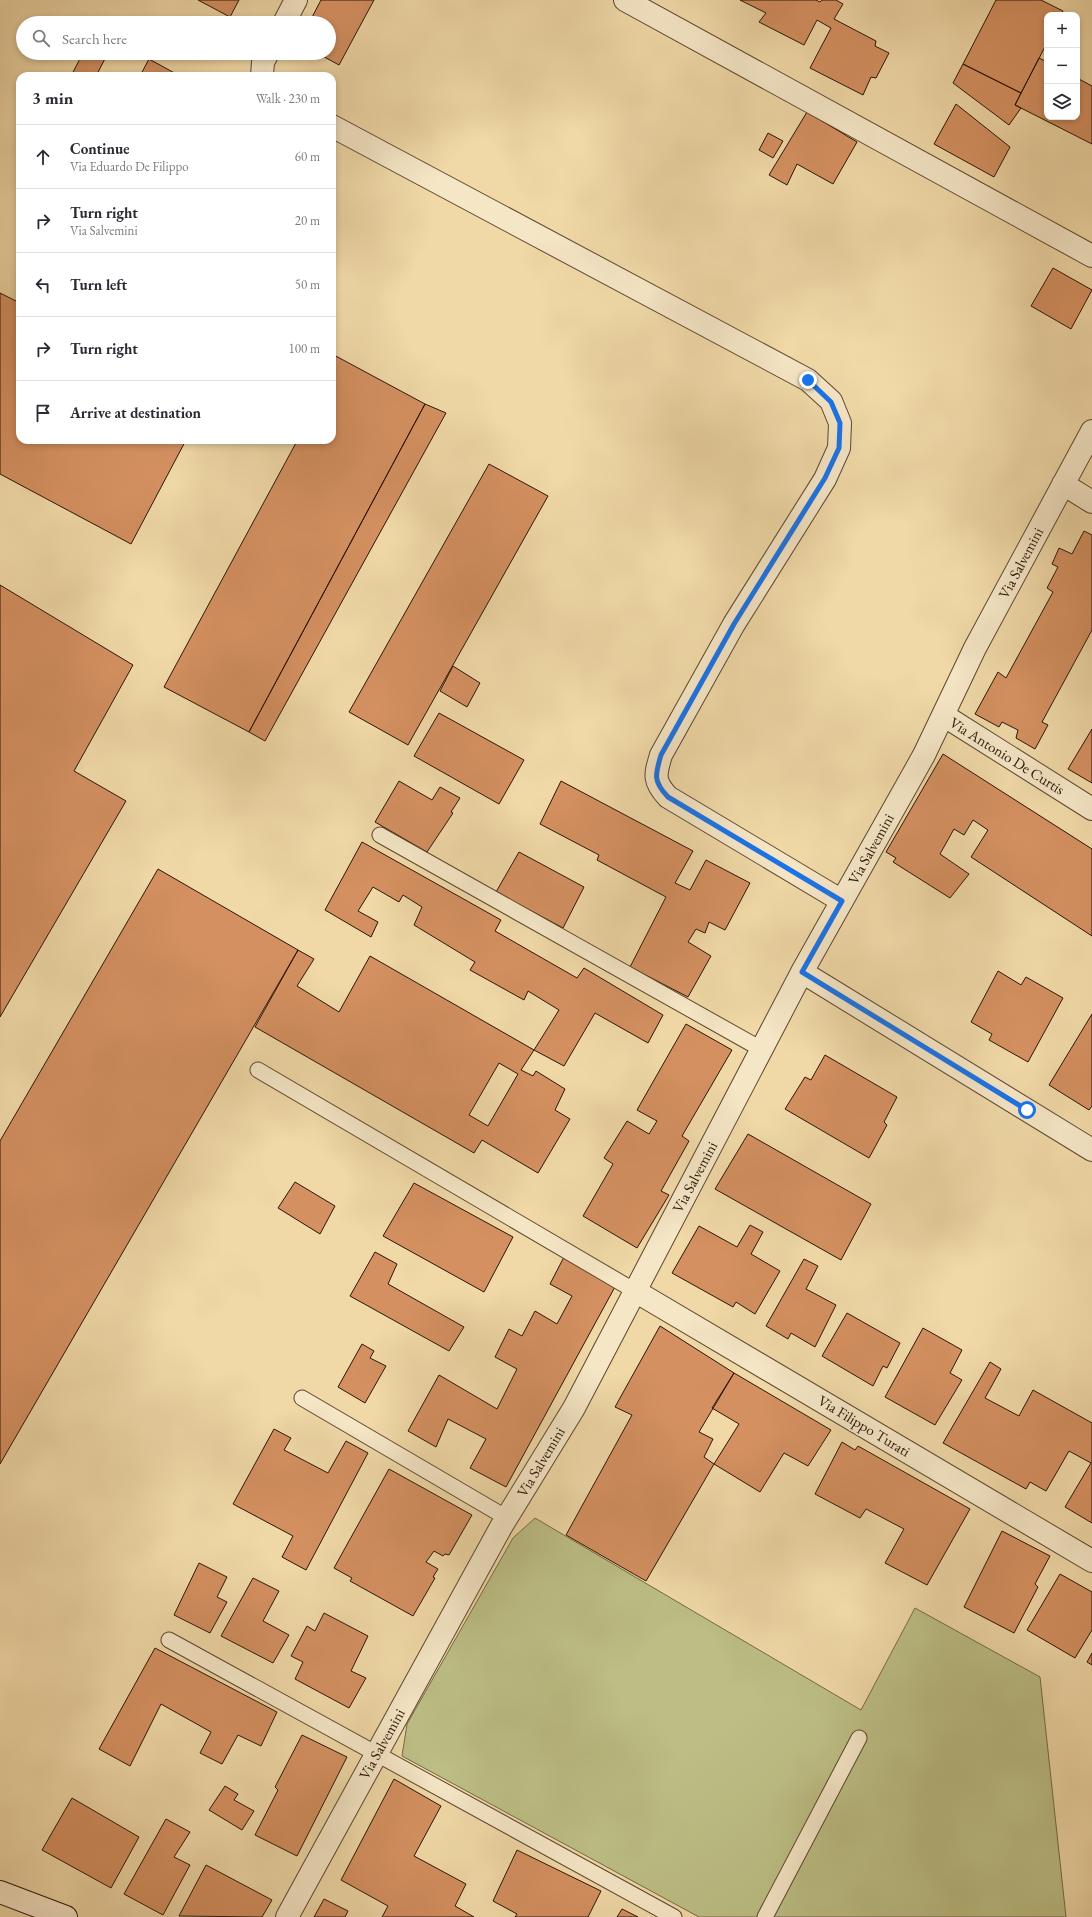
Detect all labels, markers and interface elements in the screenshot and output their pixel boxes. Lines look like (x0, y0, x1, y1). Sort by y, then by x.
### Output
map controls (1044, 12, 1080, 120)
button: + (1044, 12, 1080, 48)
search box (16, 16, 336, 60)
icon: search (30, 27, 52, 49)
text: Search here (62, 29, 127, 48)
button: − (1044, 48, 1080, 84)
button: layers (1044, 84, 1080, 120)
text: 3 min (32, 87, 73, 109)
text: Walk · 230 m (256, 90, 320, 107)
text: Continue (70, 139, 130, 158)
icon: ahead (32, 146, 54, 168)
text: 60 m (295, 148, 320, 165)
text: Via Eduardo De Filippo (70, 158, 189, 175)
text: Turn right (70, 203, 138, 222)
icon: right (32, 210, 54, 232)
text: 20 m (295, 212, 320, 229)
text: Via Salvemini (70, 222, 138, 239)
icon: left (32, 274, 54, 296)
text: Turn left (70, 275, 127, 294)
text: 50 m (295, 276, 320, 293)
icon: right (32, 338, 54, 360)
text: Turn right (70, 339, 138, 358)
text: 100 m (289, 340, 320, 357)
route end (799, 371, 817, 389)
icon: arrive (32, 402, 54, 424)
text: Arrive at destination (70, 403, 201, 422)
street label: Via Salvemini (994, 524, 1047, 602)
street label: Via Antonio De Curtis (946, 713, 1068, 799)
street label: Via Salvemini (843, 810, 898, 887)
route start (1018, 1101, 1036, 1119)
street label: Via Salvemini (668, 1138, 721, 1216)
street label: Via Filippo Turati (815, 1391, 914, 1461)
street label: Via Salvemini (512, 1423, 569, 1500)
street label: Via Salvemini (354, 1705, 409, 1782)

